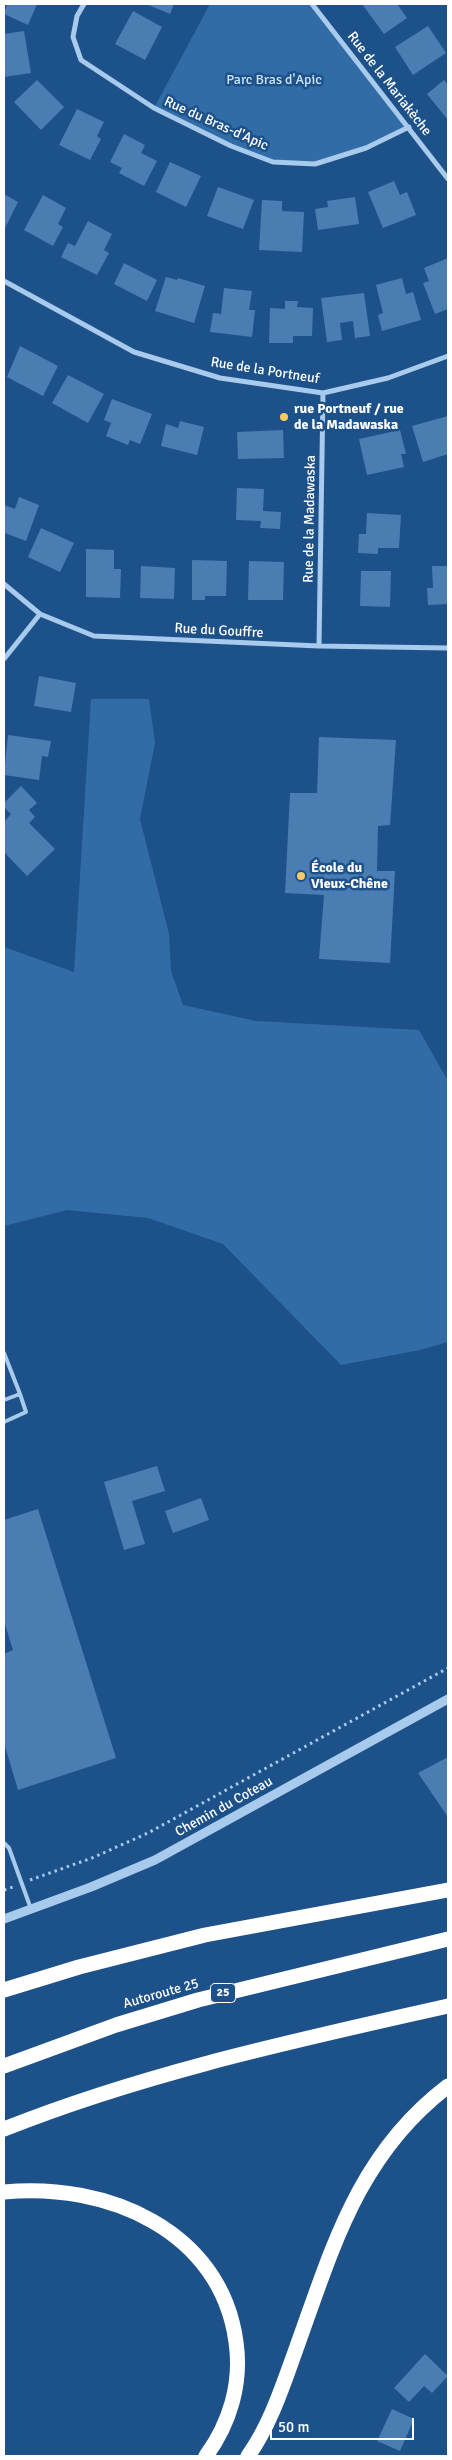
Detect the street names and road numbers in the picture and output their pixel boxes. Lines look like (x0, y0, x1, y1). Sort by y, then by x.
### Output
street label: Rue de la Mariakèche (343, 29, 435, 139)
street label: Rue du Bras-d'Apic (161, 94, 271, 154)
street label: Rue de la Portneuf (209, 354, 321, 388)
street label: Rue de la Madawaska (300, 455, 320, 583)
street label: Rue du Gouffre (174, 620, 264, 642)
street label: Chemin du Coteau (172, 1773, 276, 1841)
street label: Autoroute 25 (121, 1975, 201, 2013)
road number: 25 (210, 1984, 236, 2002)

